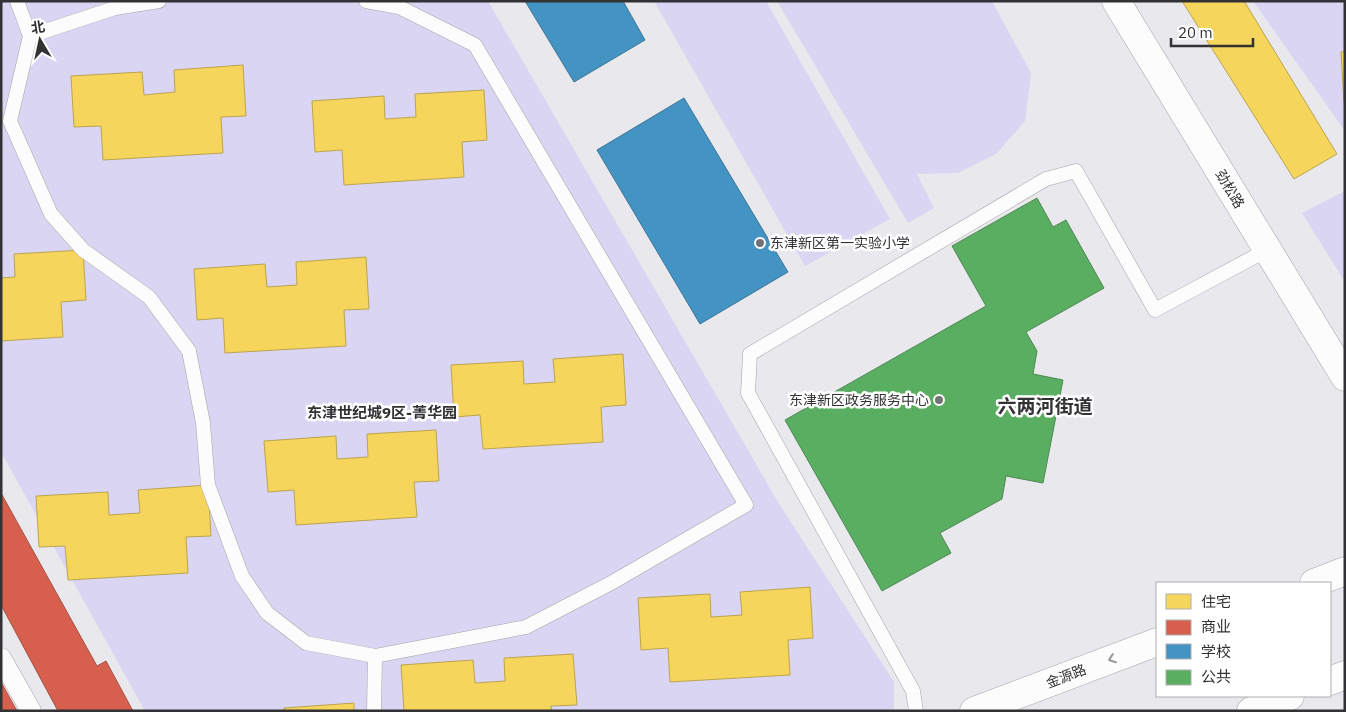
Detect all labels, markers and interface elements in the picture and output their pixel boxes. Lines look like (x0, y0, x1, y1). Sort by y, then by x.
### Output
north arrow (15, 15, 65, 65)
scale bar (1171, 15, 1254, 47)
text: 北 (30, 17, 46, 37)
text: 20 m (1178, 23, 1213, 42)
street label: 劲松路 (1211, 166, 1249, 212)
place label: 东津新区第一实验小学 (770, 234, 910, 252)
marker: 东津新区第一实验小学 (754, 237, 766, 249)
place label: 东津新区政务服务中心 (789, 391, 929, 409)
marker: 东津新区政务服务中心 (933, 394, 945, 406)
district label: 六两河街道 (997, 394, 1093, 418)
district label: 东津世纪城9区-菁华园 (307, 403, 457, 422)
legend (1156, 582, 1331, 697)
text: 住宅 (1201, 592, 1231, 611)
text: 商业 (1201, 617, 1231, 636)
text: 学校 (1201, 642, 1231, 661)
one-way arrow (1108, 653, 1116, 663)
street label: 金源路 (1043, 660, 1089, 692)
text: 公共 (1201, 667, 1231, 686)

